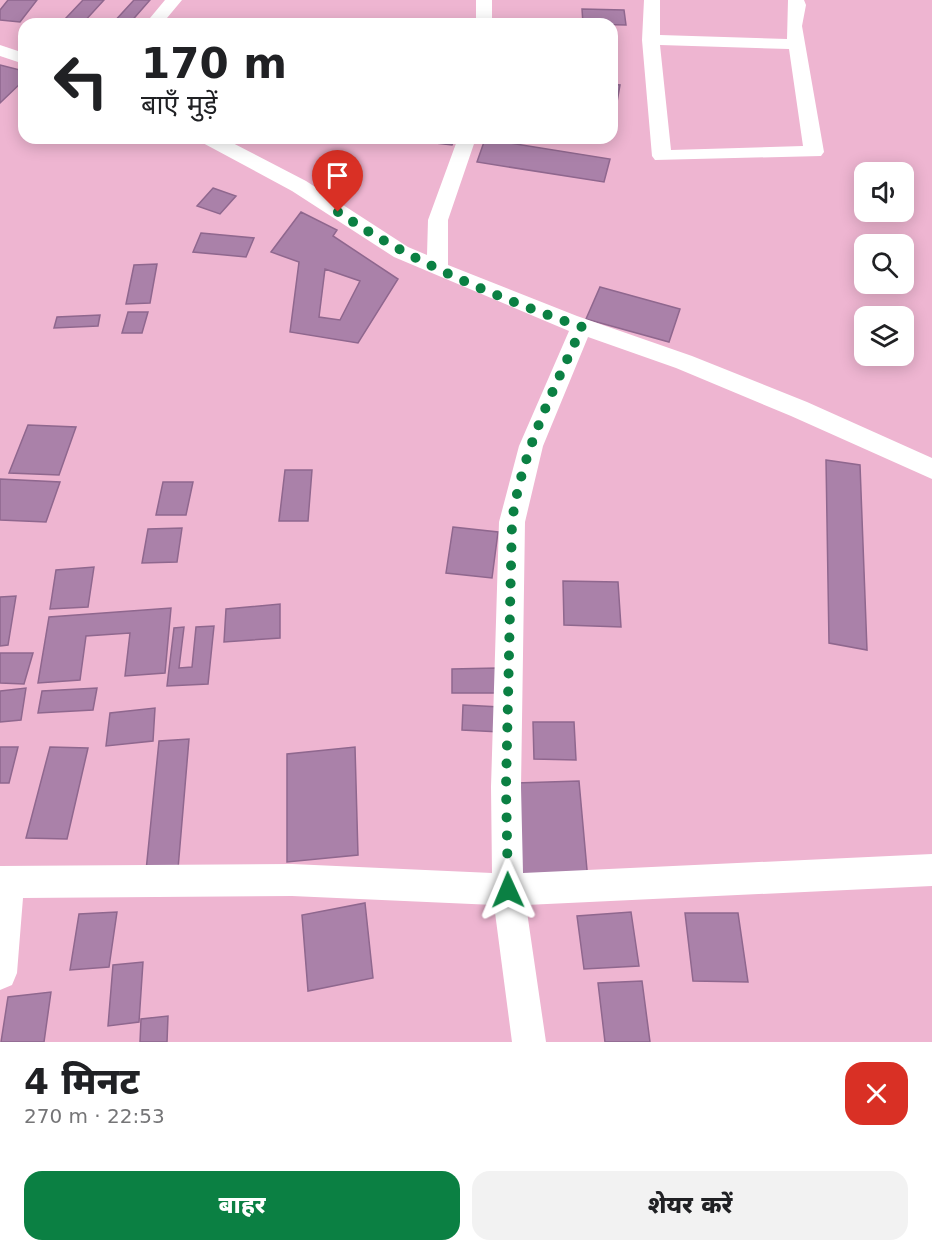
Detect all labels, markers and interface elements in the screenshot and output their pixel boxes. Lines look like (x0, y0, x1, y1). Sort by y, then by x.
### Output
text: 170 m (141, 39, 287, 88)
icon: left (42, 42, 120, 120)
text: बाएँ मुड़ें (141, 89, 218, 120)
pin (312, 150, 363, 212)
icon: arrive (321, 159, 354, 192)
map controls (854, 162, 914, 366)
button: sound (854, 162, 914, 222)
button: search (854, 234, 914, 294)
button: layers (854, 306, 914, 366)
position arrow (476, 858, 540, 922)
text: 4 मिनट (24, 1061, 139, 1102)
button: close (845, 1062, 908, 1125)
text: 270 m · 22:53 (24, 1104, 165, 1128)
button: बाहर (24, 1171, 460, 1240)
button: शेयर करें (472, 1171, 908, 1240)

